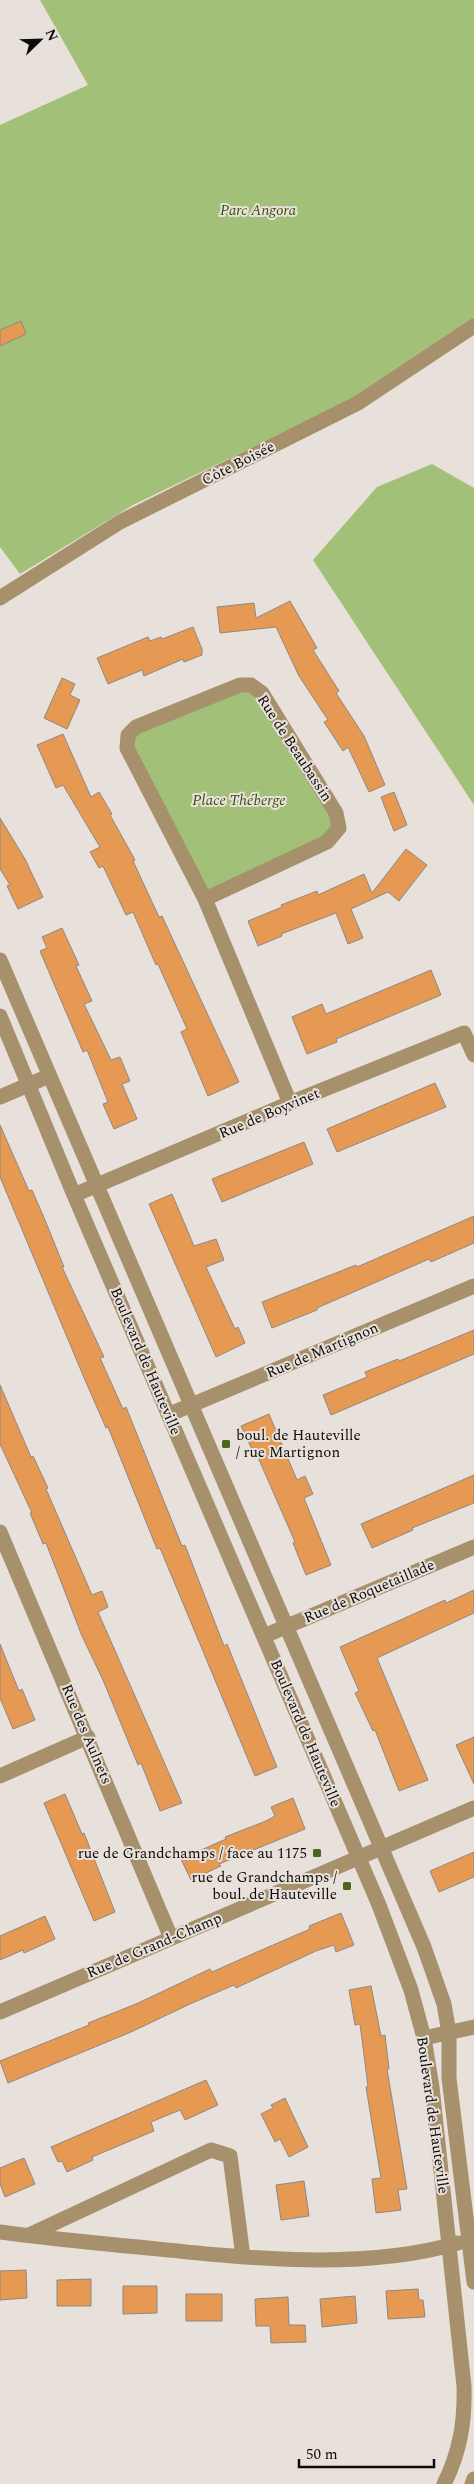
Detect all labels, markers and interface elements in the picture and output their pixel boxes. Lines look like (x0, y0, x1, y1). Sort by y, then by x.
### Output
north arrow (15, 15, 65, 65)
text: N (40, 26, 63, 44)
park label: Parc Angora (220, 199, 296, 222)
street label: Côte Boisée (198, 435, 279, 492)
street label: Rue de Beaubassin (251, 690, 338, 807)
park label: Place Théberge (192, 789, 286, 812)
street label: Rue de Boyvinet (215, 1082, 323, 1145)
street label: Boulevard de Hauteville (104, 1284, 187, 1439)
street label: Rue de Martignon (262, 1316, 382, 1384)
place label: boul. de Hauteville / rue Martignon (236, 1424, 361, 1464)
marker: boul. de Hauteville / rue Martignon (220, 1438, 232, 1450)
street label: Rue de Roquetaillade (300, 1554, 438, 1629)
street label: Boulevard de Hauteville (264, 1656, 347, 1811)
street label: Rue des Aulnets (55, 1681, 118, 1788)
place label: rue de Grandchamps / face au 1175 (78, 1842, 307, 1865)
marker: rue de Grandchamps / face au 1175 (311, 1847, 323, 1859)
place label: rue de Grandchamps / boul. de Hauteville (192, 1866, 337, 1906)
marker: rue de Grandchamps / boul. de Hauteville (341, 1880, 353, 1892)
street label: Rue de Grand-Champ (83, 1907, 225, 1984)
street label: Boulevard de Hauteville (410, 2035, 455, 2195)
scale bar (299, 2436, 434, 2468)
text: 50 m (306, 2443, 338, 2466)

